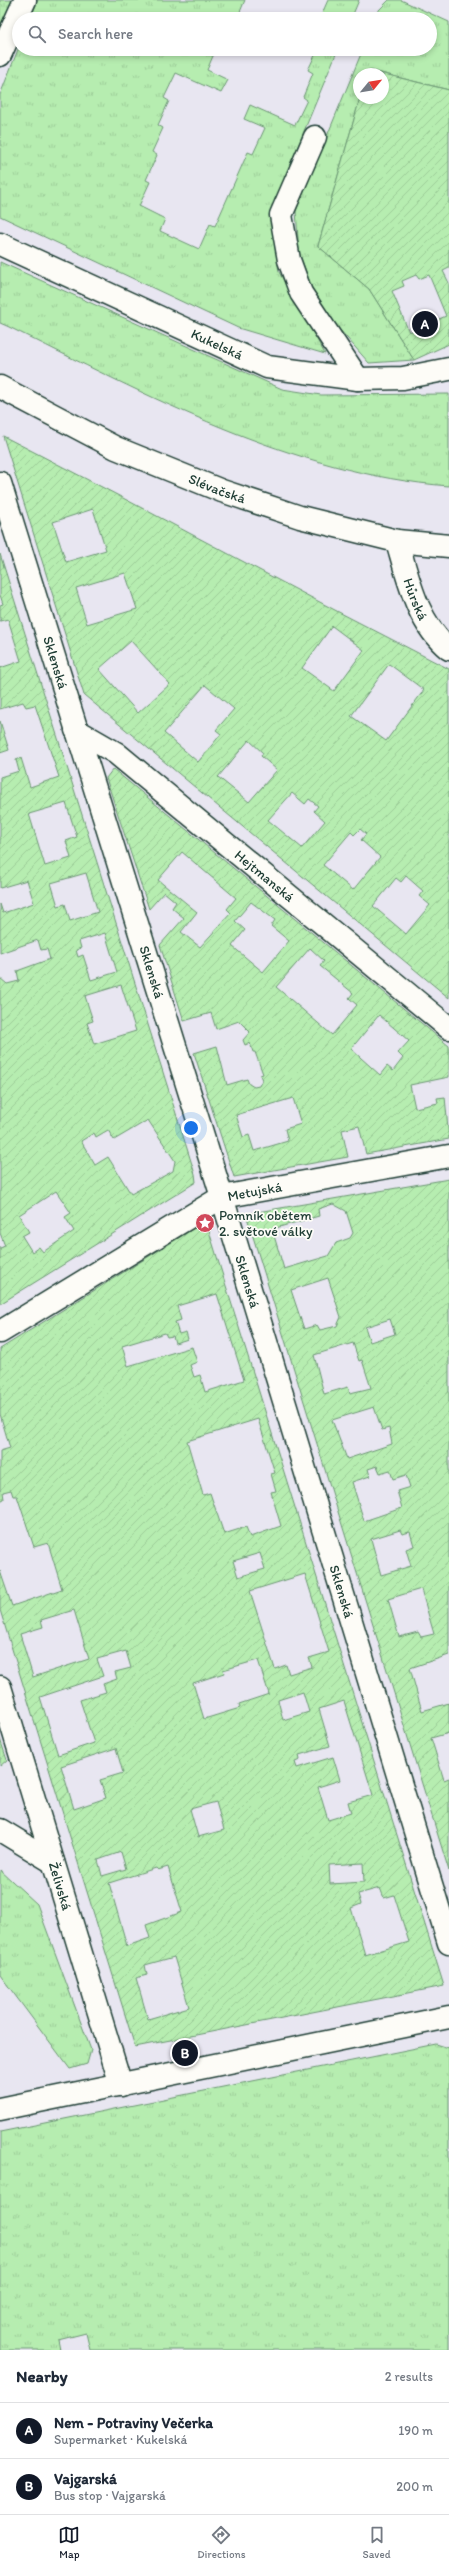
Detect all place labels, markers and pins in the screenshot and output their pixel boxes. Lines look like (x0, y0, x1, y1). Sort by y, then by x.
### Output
pin: A (412, 309, 438, 339)
place label: Pomník obětem 2. světové války (219, 1207, 313, 1240)
place icon: Pomník obětem 2. světové války (194, 1212, 216, 1234)
pin: B (172, 2038, 198, 2068)

